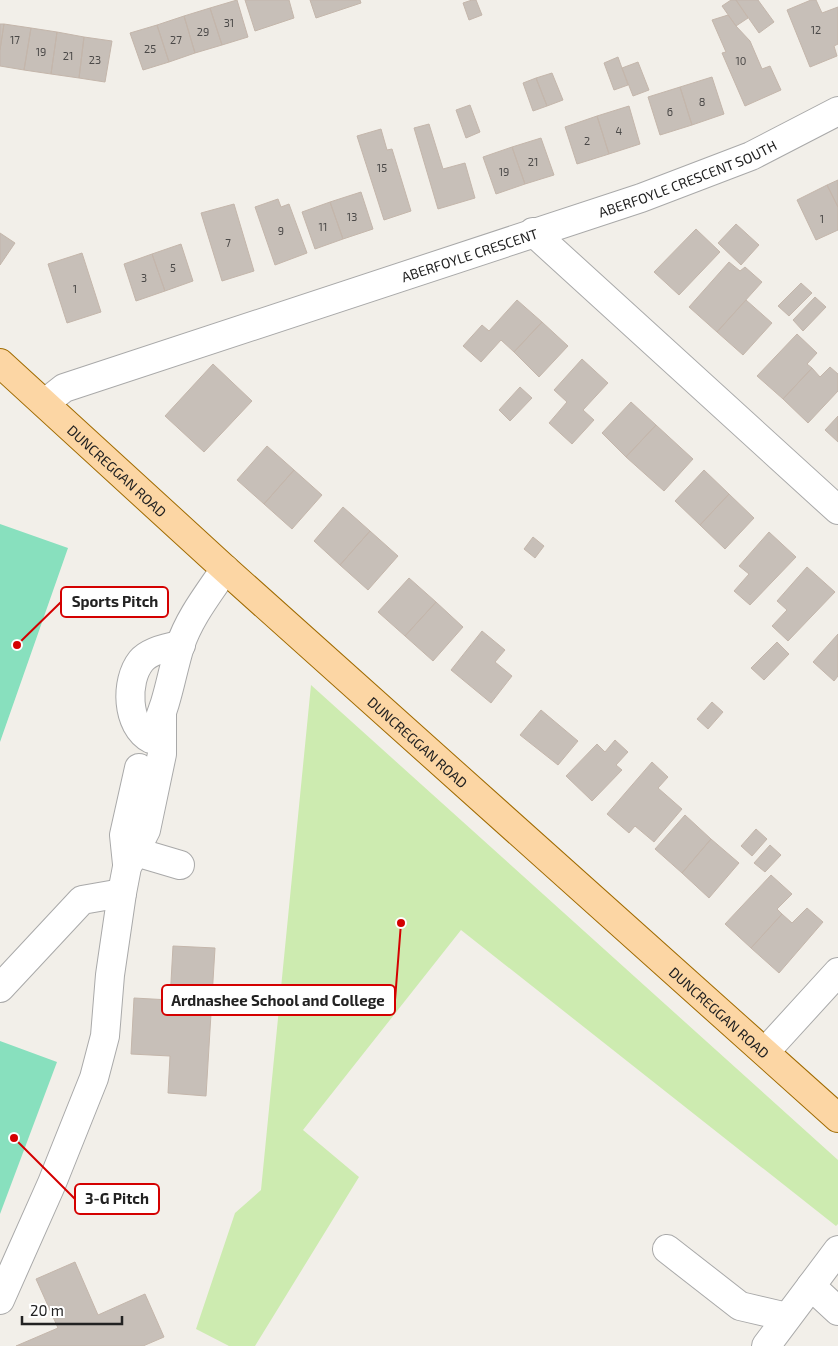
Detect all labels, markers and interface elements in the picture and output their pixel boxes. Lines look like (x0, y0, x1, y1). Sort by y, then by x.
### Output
house number: 31 (224, 16, 234, 29)
house number: 12 (811, 23, 821, 36)
house number: 29 (197, 25, 209, 38)
house number: 17 (10, 33, 20, 46)
house number: 27 (170, 33, 182, 46)
house number: 25 (144, 42, 156, 55)
house number: 19 (36, 45, 46, 58)
house number: 21 (63, 49, 73, 62)
house number: 23 (89, 53, 101, 66)
house number: 10 (735, 54, 747, 67)
house number: 8 (699, 95, 705, 108)
house number: 6 (667, 105, 673, 118)
house number: 4 (616, 124, 623, 137)
house number: 2 (584, 134, 590, 147)
street label: ABERFOYLE CRESCENT SOUTH (596, 136, 779, 220)
house number: 21 (528, 155, 538, 168)
house number: 15 (377, 161, 387, 174)
house number: 19 (499, 165, 509, 178)
house number: 13 (347, 210, 357, 223)
house number: 1 (820, 212, 824, 225)
house number: 11 (319, 220, 327, 233)
house number: 9 (278, 224, 284, 237)
street label: ABERFOYLE CRESCENT (399, 224, 540, 285)
house number: 7 (225, 236, 231, 249)
house number: 5 (170, 261, 176, 274)
house number: 3 (141, 271, 147, 284)
house number: 1 (73, 282, 77, 295)
street label: DUNCREGGAN ROAD (64, 421, 170, 520)
callout: Sports Pitch (61, 587, 168, 617)
text: Sports Pitch (72, 592, 158, 610)
street label: DUNCREGGAN ROAD (364, 693, 471, 791)
street label: DUNCREGGAN ROAD (666, 963, 773, 1061)
callout: Ardnashee School and College (162, 985, 395, 1015)
text: Ardnashee School and College (171, 991, 385, 1009)
callout: 3-G Pitch (75, 1184, 159, 1214)
text: 3-G Pitch (85, 1189, 149, 1207)
scale bar (22, 1294, 122, 1326)
text: 20 m (30, 1301, 64, 1319)

